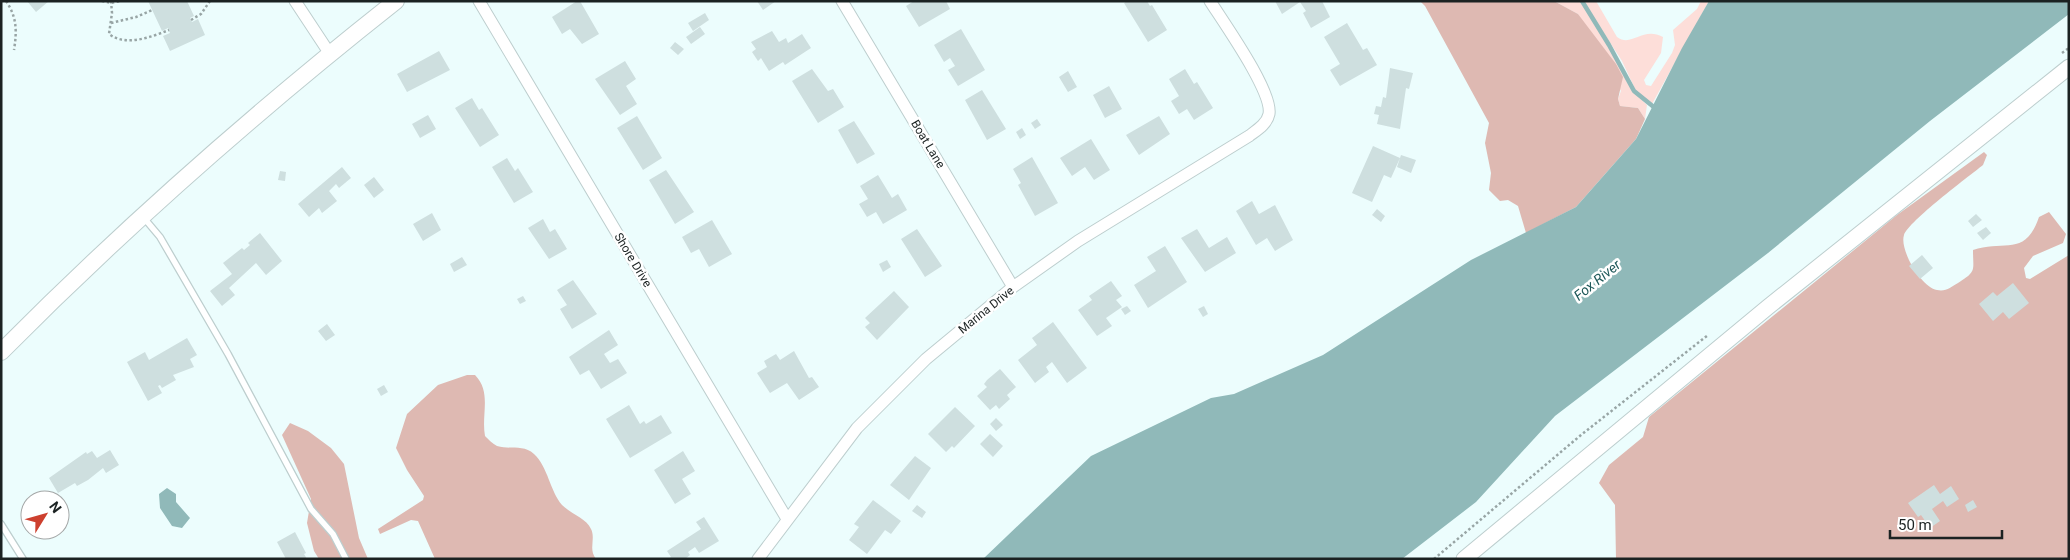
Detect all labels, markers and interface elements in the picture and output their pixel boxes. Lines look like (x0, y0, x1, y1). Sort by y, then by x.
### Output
street label: Boat Lane (908, 117, 948, 171)
street label: Shore Drive (611, 230, 655, 290)
water label: Fox River (1571, 256, 1624, 304)
street label: Marina Drive (956, 283, 1016, 337)
north arrow (20, 490, 70, 540)
text: N (46, 498, 65, 516)
scale bar (1890, 508, 2002, 540)
text: 50 m (1898, 516, 1932, 534)

